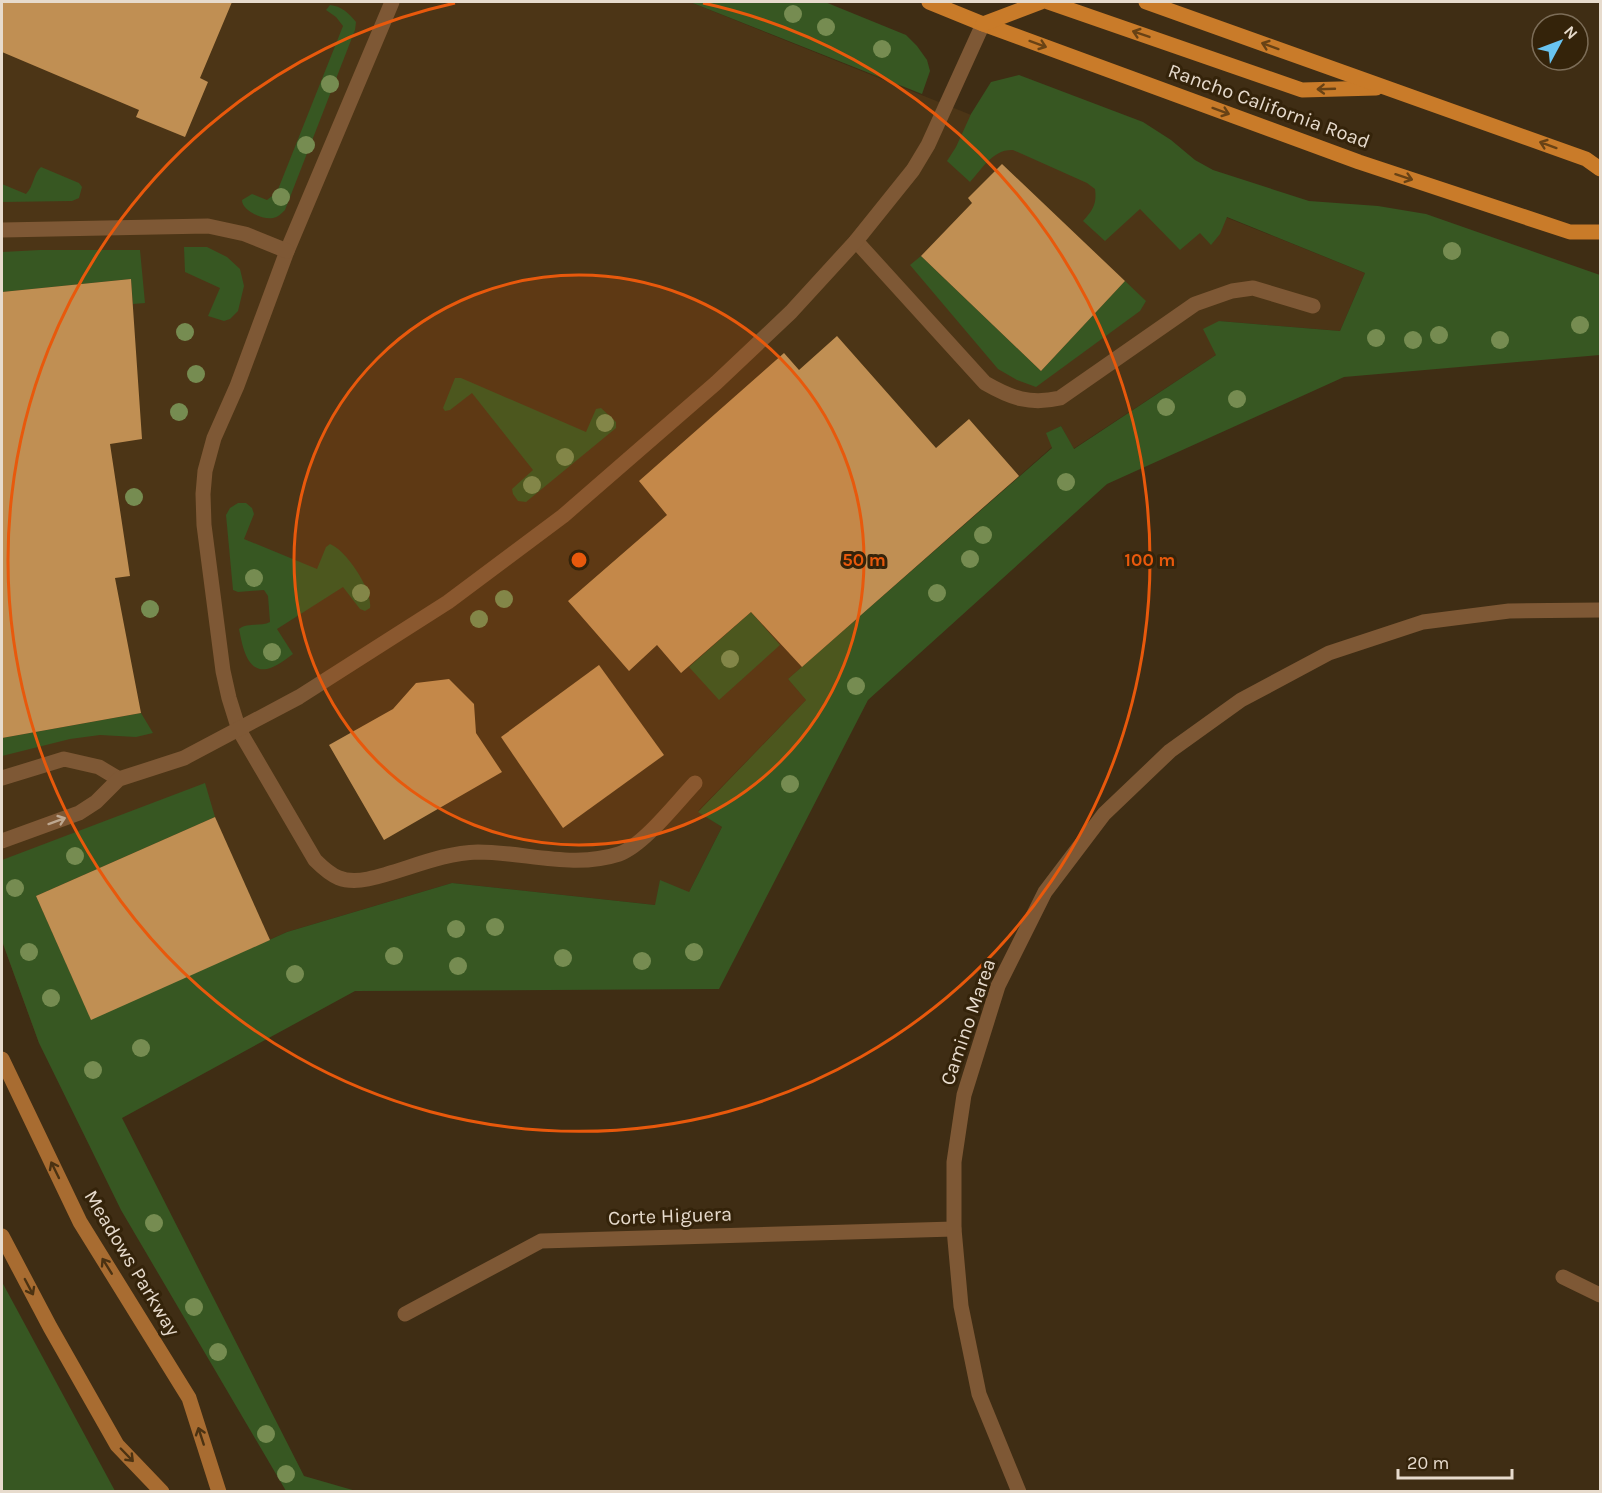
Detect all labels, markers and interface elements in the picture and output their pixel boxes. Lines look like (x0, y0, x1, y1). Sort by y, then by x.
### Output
north arrow (1530, 12, 1590, 72)
text: N (1560, 22, 1582, 43)
one-way arrow (1132, 27, 1151, 38)
one-way arrow (1028, 39, 1047, 50)
one-way arrow (1261, 40, 1280, 51)
street label: Rancho California Road (1165, 59, 1373, 153)
one-way arrow (1317, 83, 1337, 95)
one-way arrow (1211, 106, 1230, 117)
one-way arrow (1539, 139, 1558, 150)
one-way arrow (1394, 172, 1413, 183)
text: 50 m (842, 549, 886, 571)
text: 100 m (1125, 549, 1175, 571)
centre of rings (569, 550, 589, 570)
one-way arrow (47, 815, 66, 826)
street label: Camino Marea (936, 956, 1000, 1088)
one-way arrow (48, 1161, 60, 1179)
street label: Meadows Parkway (79, 1186, 185, 1340)
street label: Corte Higuera (608, 1202, 732, 1230)
one-way arrow (101, 1258, 113, 1275)
one-way arrow (24, 1278, 35, 1296)
one-way arrow (195, 1427, 206, 1446)
scale bar (1398, 1442, 1512, 1480)
one-way arrow (119, 1448, 134, 1463)
text: 20 m (1407, 1452, 1449, 1474)

